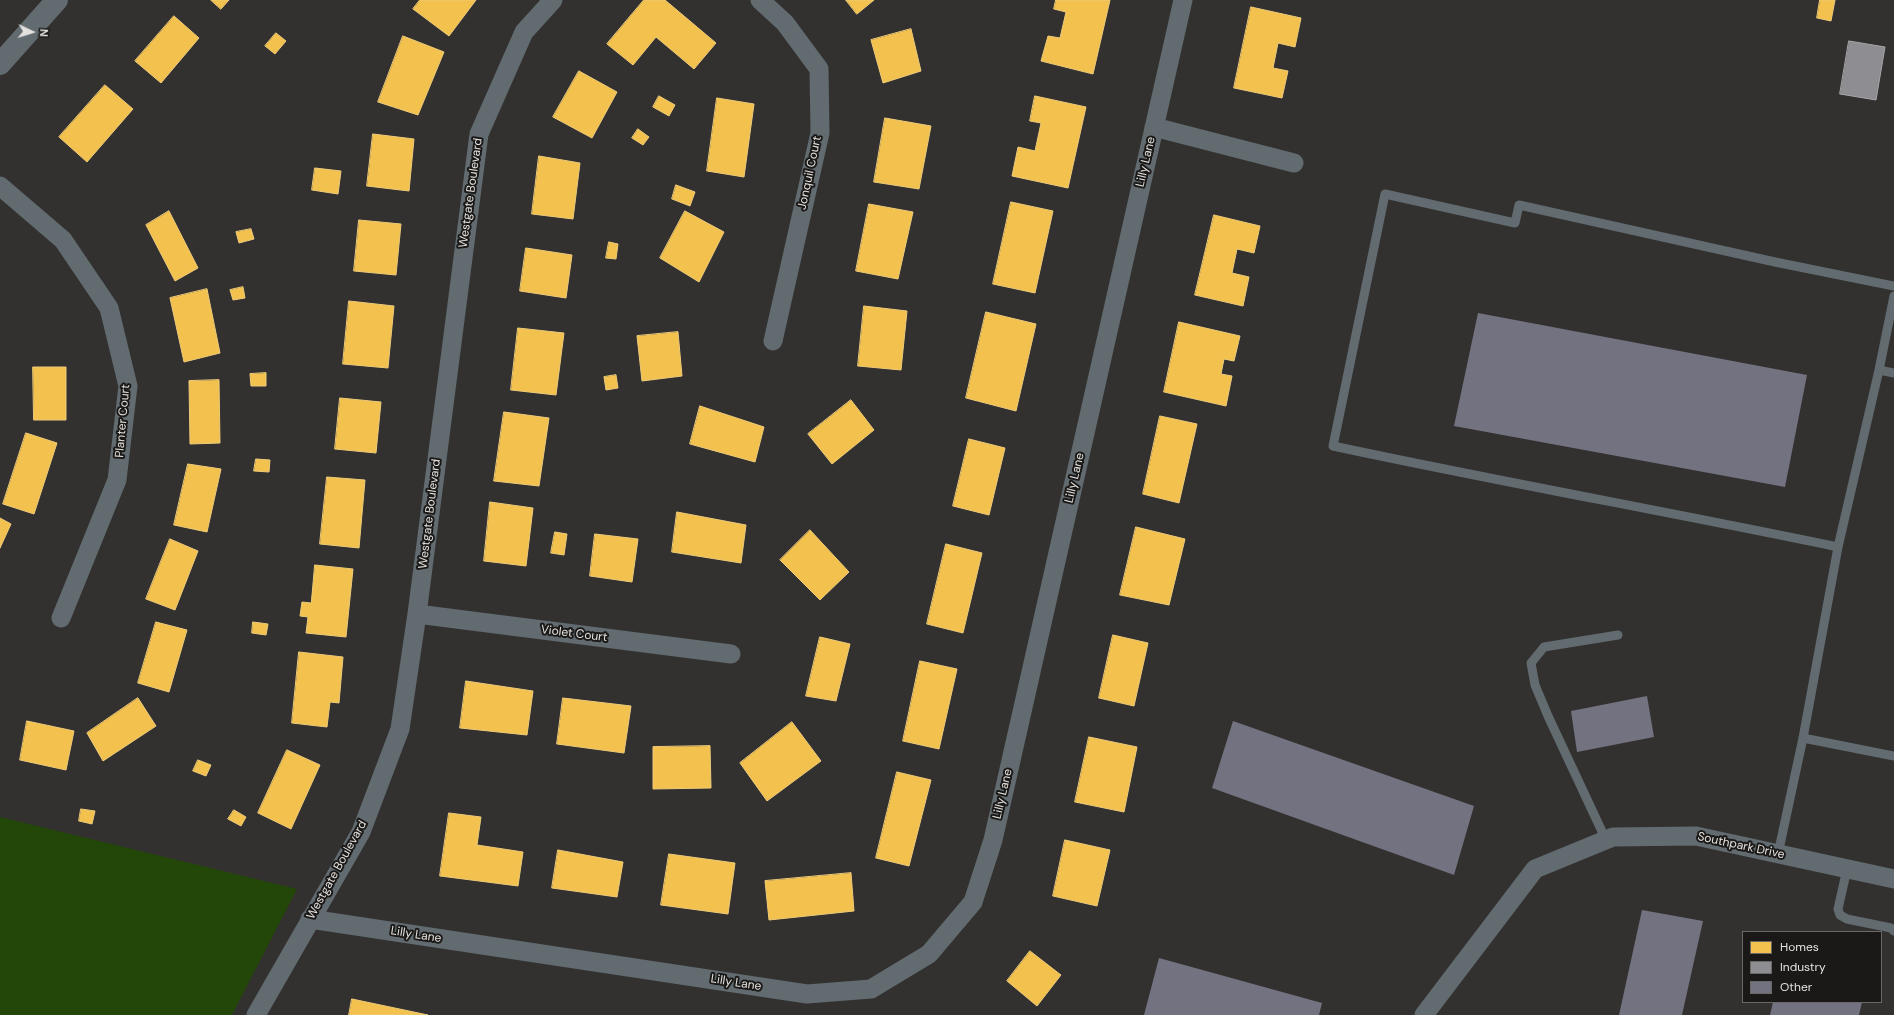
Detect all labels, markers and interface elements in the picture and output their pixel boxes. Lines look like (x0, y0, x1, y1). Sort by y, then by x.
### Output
north arrow (12, 12, 52, 52)
text: N (37, 28, 51, 37)
street label: Jonquil Court (795, 135, 825, 211)
street label: Lilly Lane (1133, 136, 1159, 188)
street label: Westgate Boulevard (456, 137, 486, 249)
street label: Planter Court (113, 384, 133, 458)
street label: Lilly Lane (1062, 452, 1088, 504)
street label: Westgate Boulevard (416, 458, 444, 570)
street label: Violet Court (540, 623, 608, 645)
street label: Lilly Lane (990, 768, 1016, 820)
street label: Westgate Boulevard (304, 818, 370, 922)
street label: Southpark Drive (1696, 830, 1786, 862)
street label: Lilly Lane (390, 924, 442, 946)
legend (1742, 931, 1882, 1003)
text: Homes (1780, 939, 1819, 955)
text: Industry (1780, 959, 1826, 975)
street label: Lilly Lane (710, 972, 762, 994)
text: Other (1780, 979, 1812, 995)

